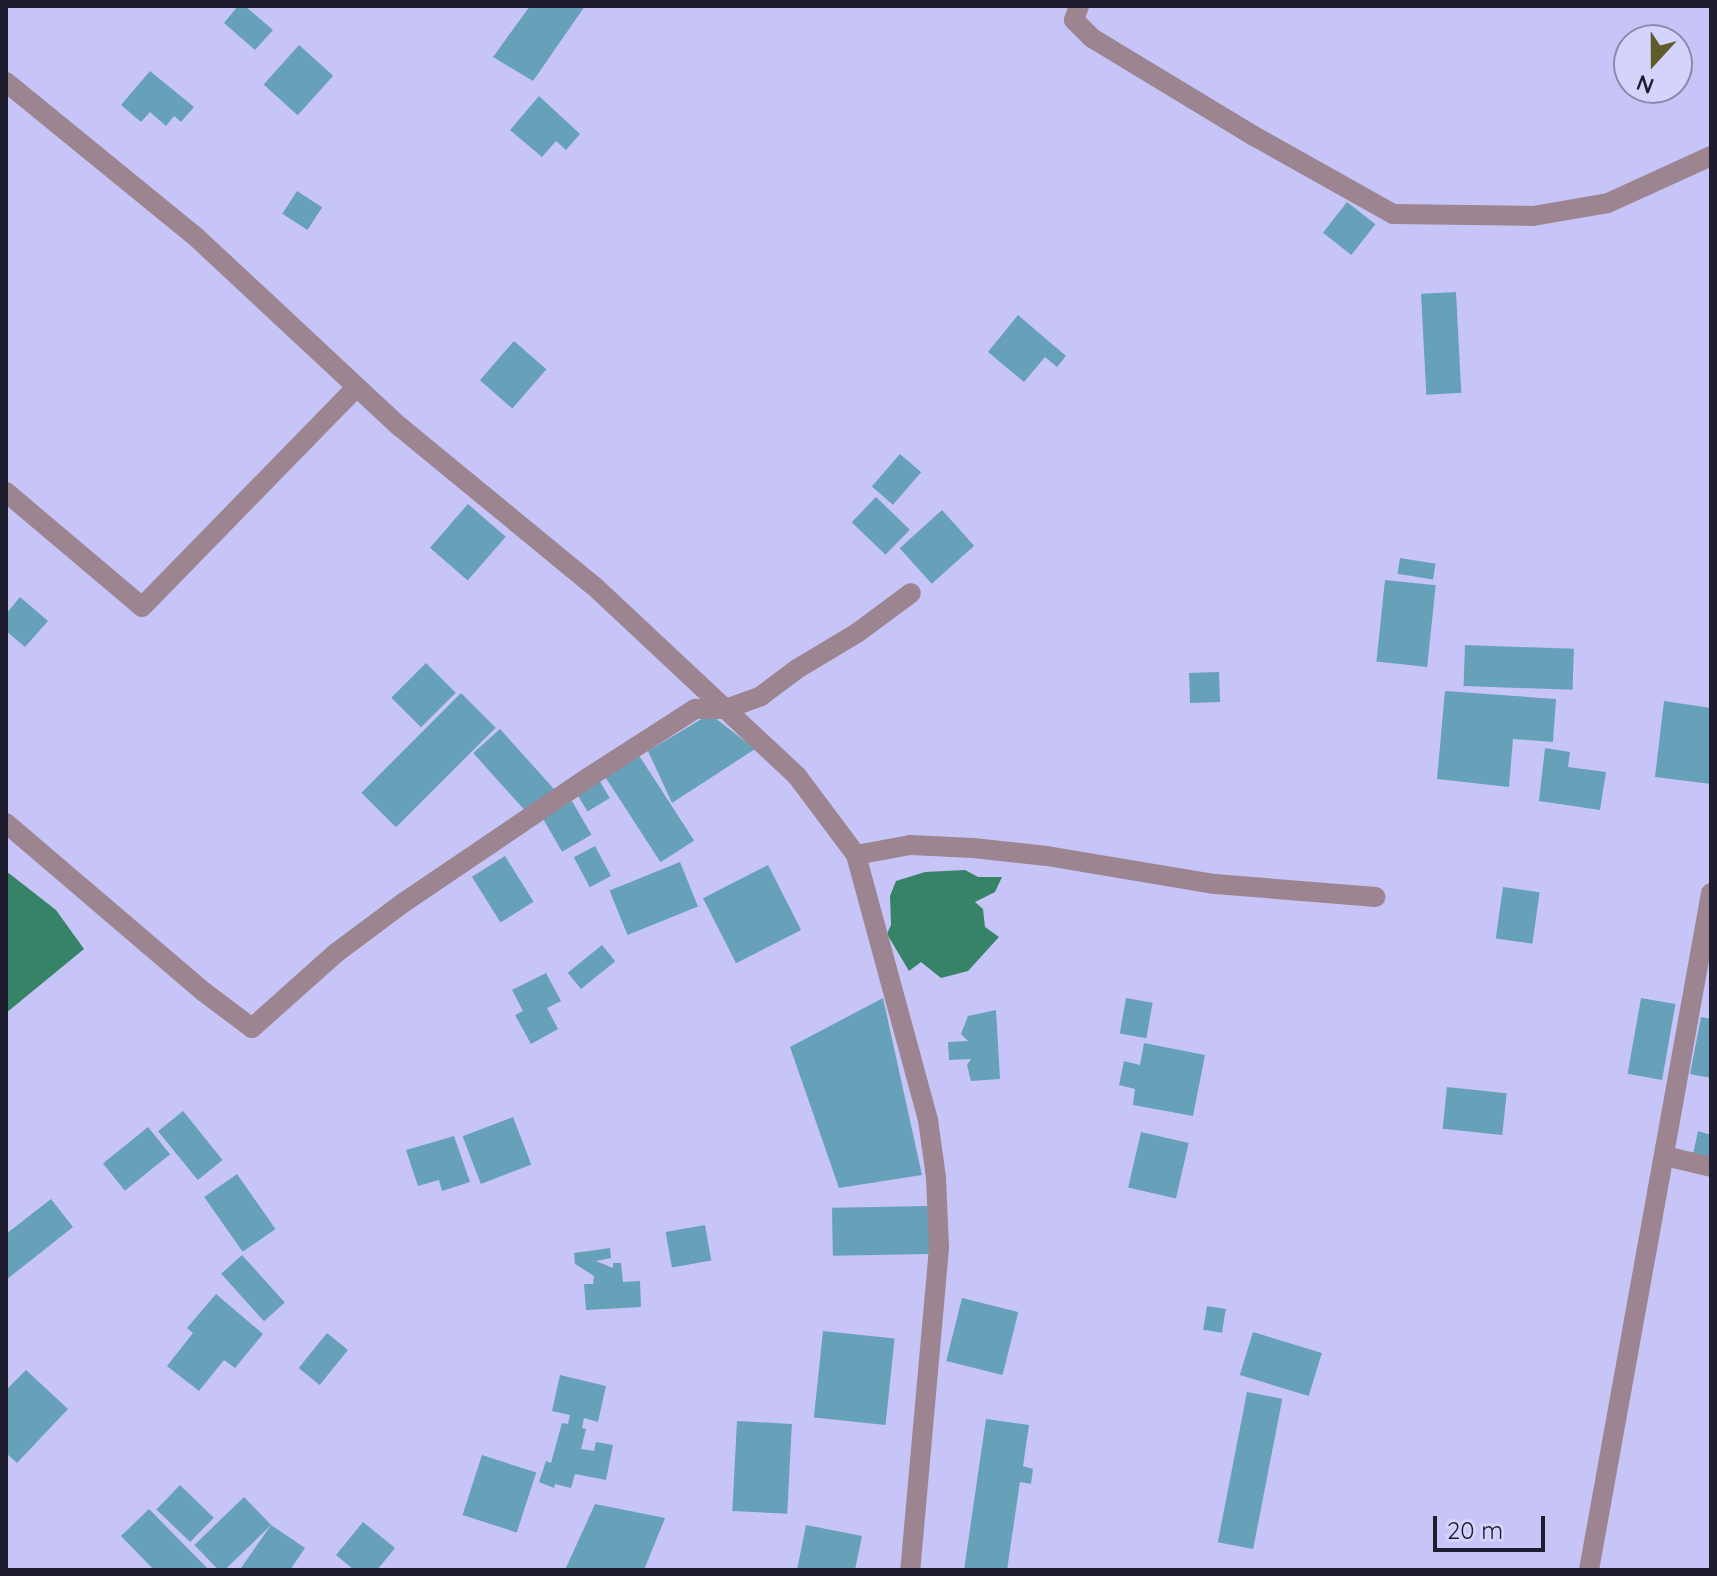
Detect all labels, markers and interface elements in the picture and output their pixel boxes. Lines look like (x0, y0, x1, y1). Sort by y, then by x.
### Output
north arrow (1613, 24, 1693, 104)
text: N (1633, 69, 1658, 101)
scale bar (1437, 1500, 1549, 1550)
text: 20 m (1447, 1515, 1503, 1545)

